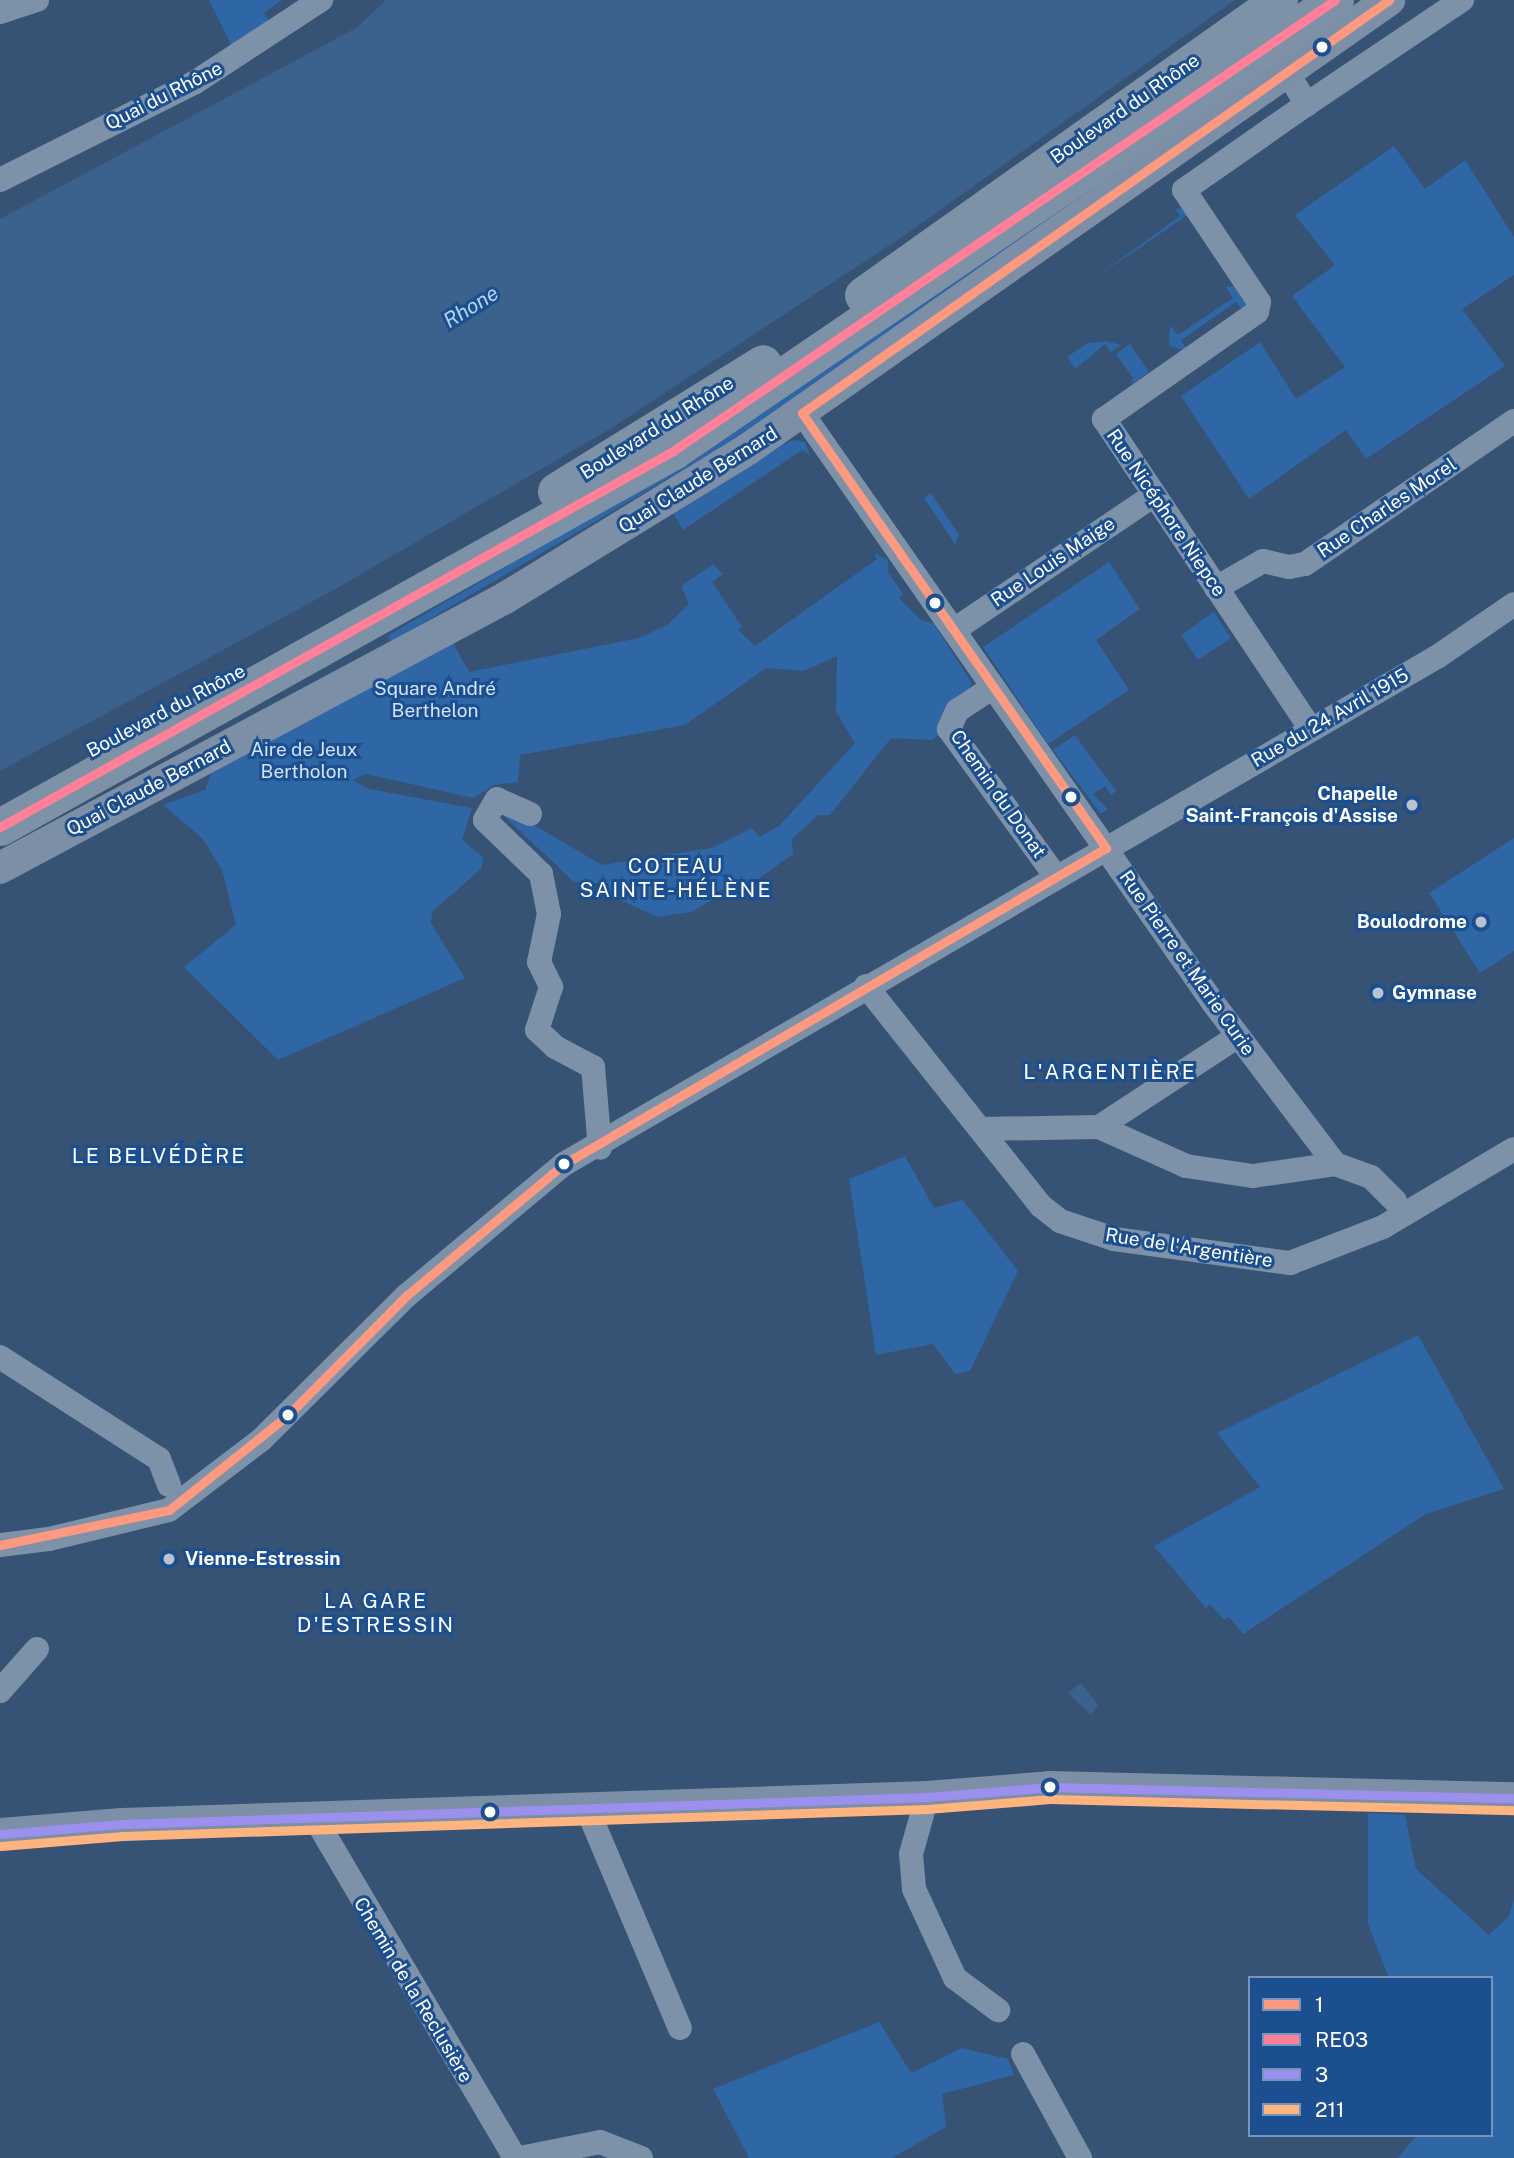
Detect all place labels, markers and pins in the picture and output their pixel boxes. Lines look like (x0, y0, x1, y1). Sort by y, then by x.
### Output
unlabelled marker (1315, 40, 1329, 54)
unlabelled marker (928, 596, 942, 610)
place label: Chapelle Saint-François d'Assise (1185, 783, 1398, 827)
unlabelled marker (1064, 790, 1078, 804)
marker: Chapelle Saint-François d'Assise (1404, 797, 1420, 813)
place label: Boulodrome (1357, 911, 1467, 933)
marker: Boulodrome (1473, 914, 1489, 930)
place label: Gymnase (1392, 982, 1477, 1004)
marker: Gymnase (1370, 985, 1386, 1001)
unlabelled marker (557, 1157, 571, 1171)
unlabelled marker (281, 1408, 295, 1422)
place label: Vienne-Estressin (185, 1548, 340, 1570)
marker: Vienne-Estressin (159, 1549, 179, 1569)
unlabelled marker (1043, 1780, 1057, 1794)
unlabelled marker (483, 1805, 497, 1819)

